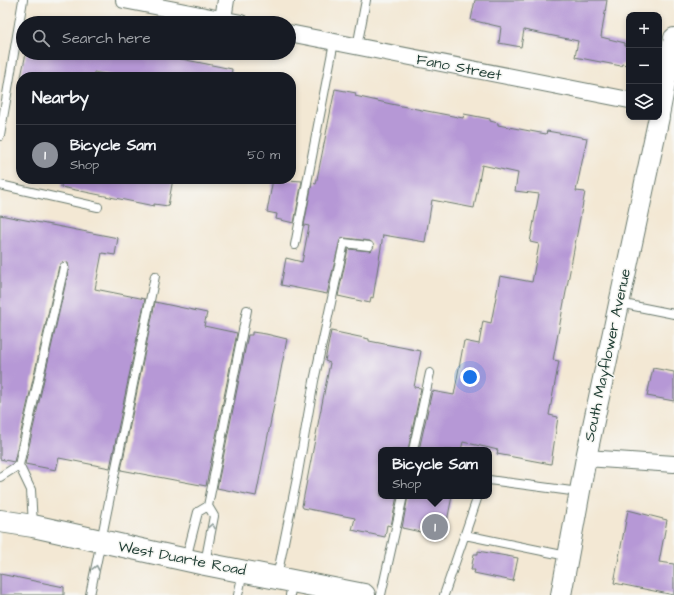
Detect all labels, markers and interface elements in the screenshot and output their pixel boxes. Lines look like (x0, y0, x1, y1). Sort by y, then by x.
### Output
map controls (626, 12, 662, 120)
button: + (626, 12, 662, 48)
search box (16, 16, 296, 60)
icon: search (30, 27, 52, 49)
text: Search here (62, 28, 151, 49)
button: − (626, 48, 662, 84)
street label: Fano Street (415, 49, 503, 86)
button: layers (626, 84, 662, 120)
text: Nearby (32, 86, 89, 110)
text: Bicycle Sam (70, 135, 156, 156)
text: 1 (44, 146, 46, 164)
text: 50 m (247, 146, 280, 164)
text: Shop (70, 156, 99, 174)
street label: South Mayflower Avenue (579, 267, 637, 444)
your location (460, 367, 480, 387)
popup (378, 447, 492, 499)
text: Bicycle Sam (392, 454, 478, 475)
text: Shop (392, 475, 422, 493)
pin: 1 (422, 512, 448, 542)
one-way arrow (207, 522, 216, 529)
street label: West Duarte Road (116, 536, 248, 581)
one-way arrow (91, 565, 99, 571)

